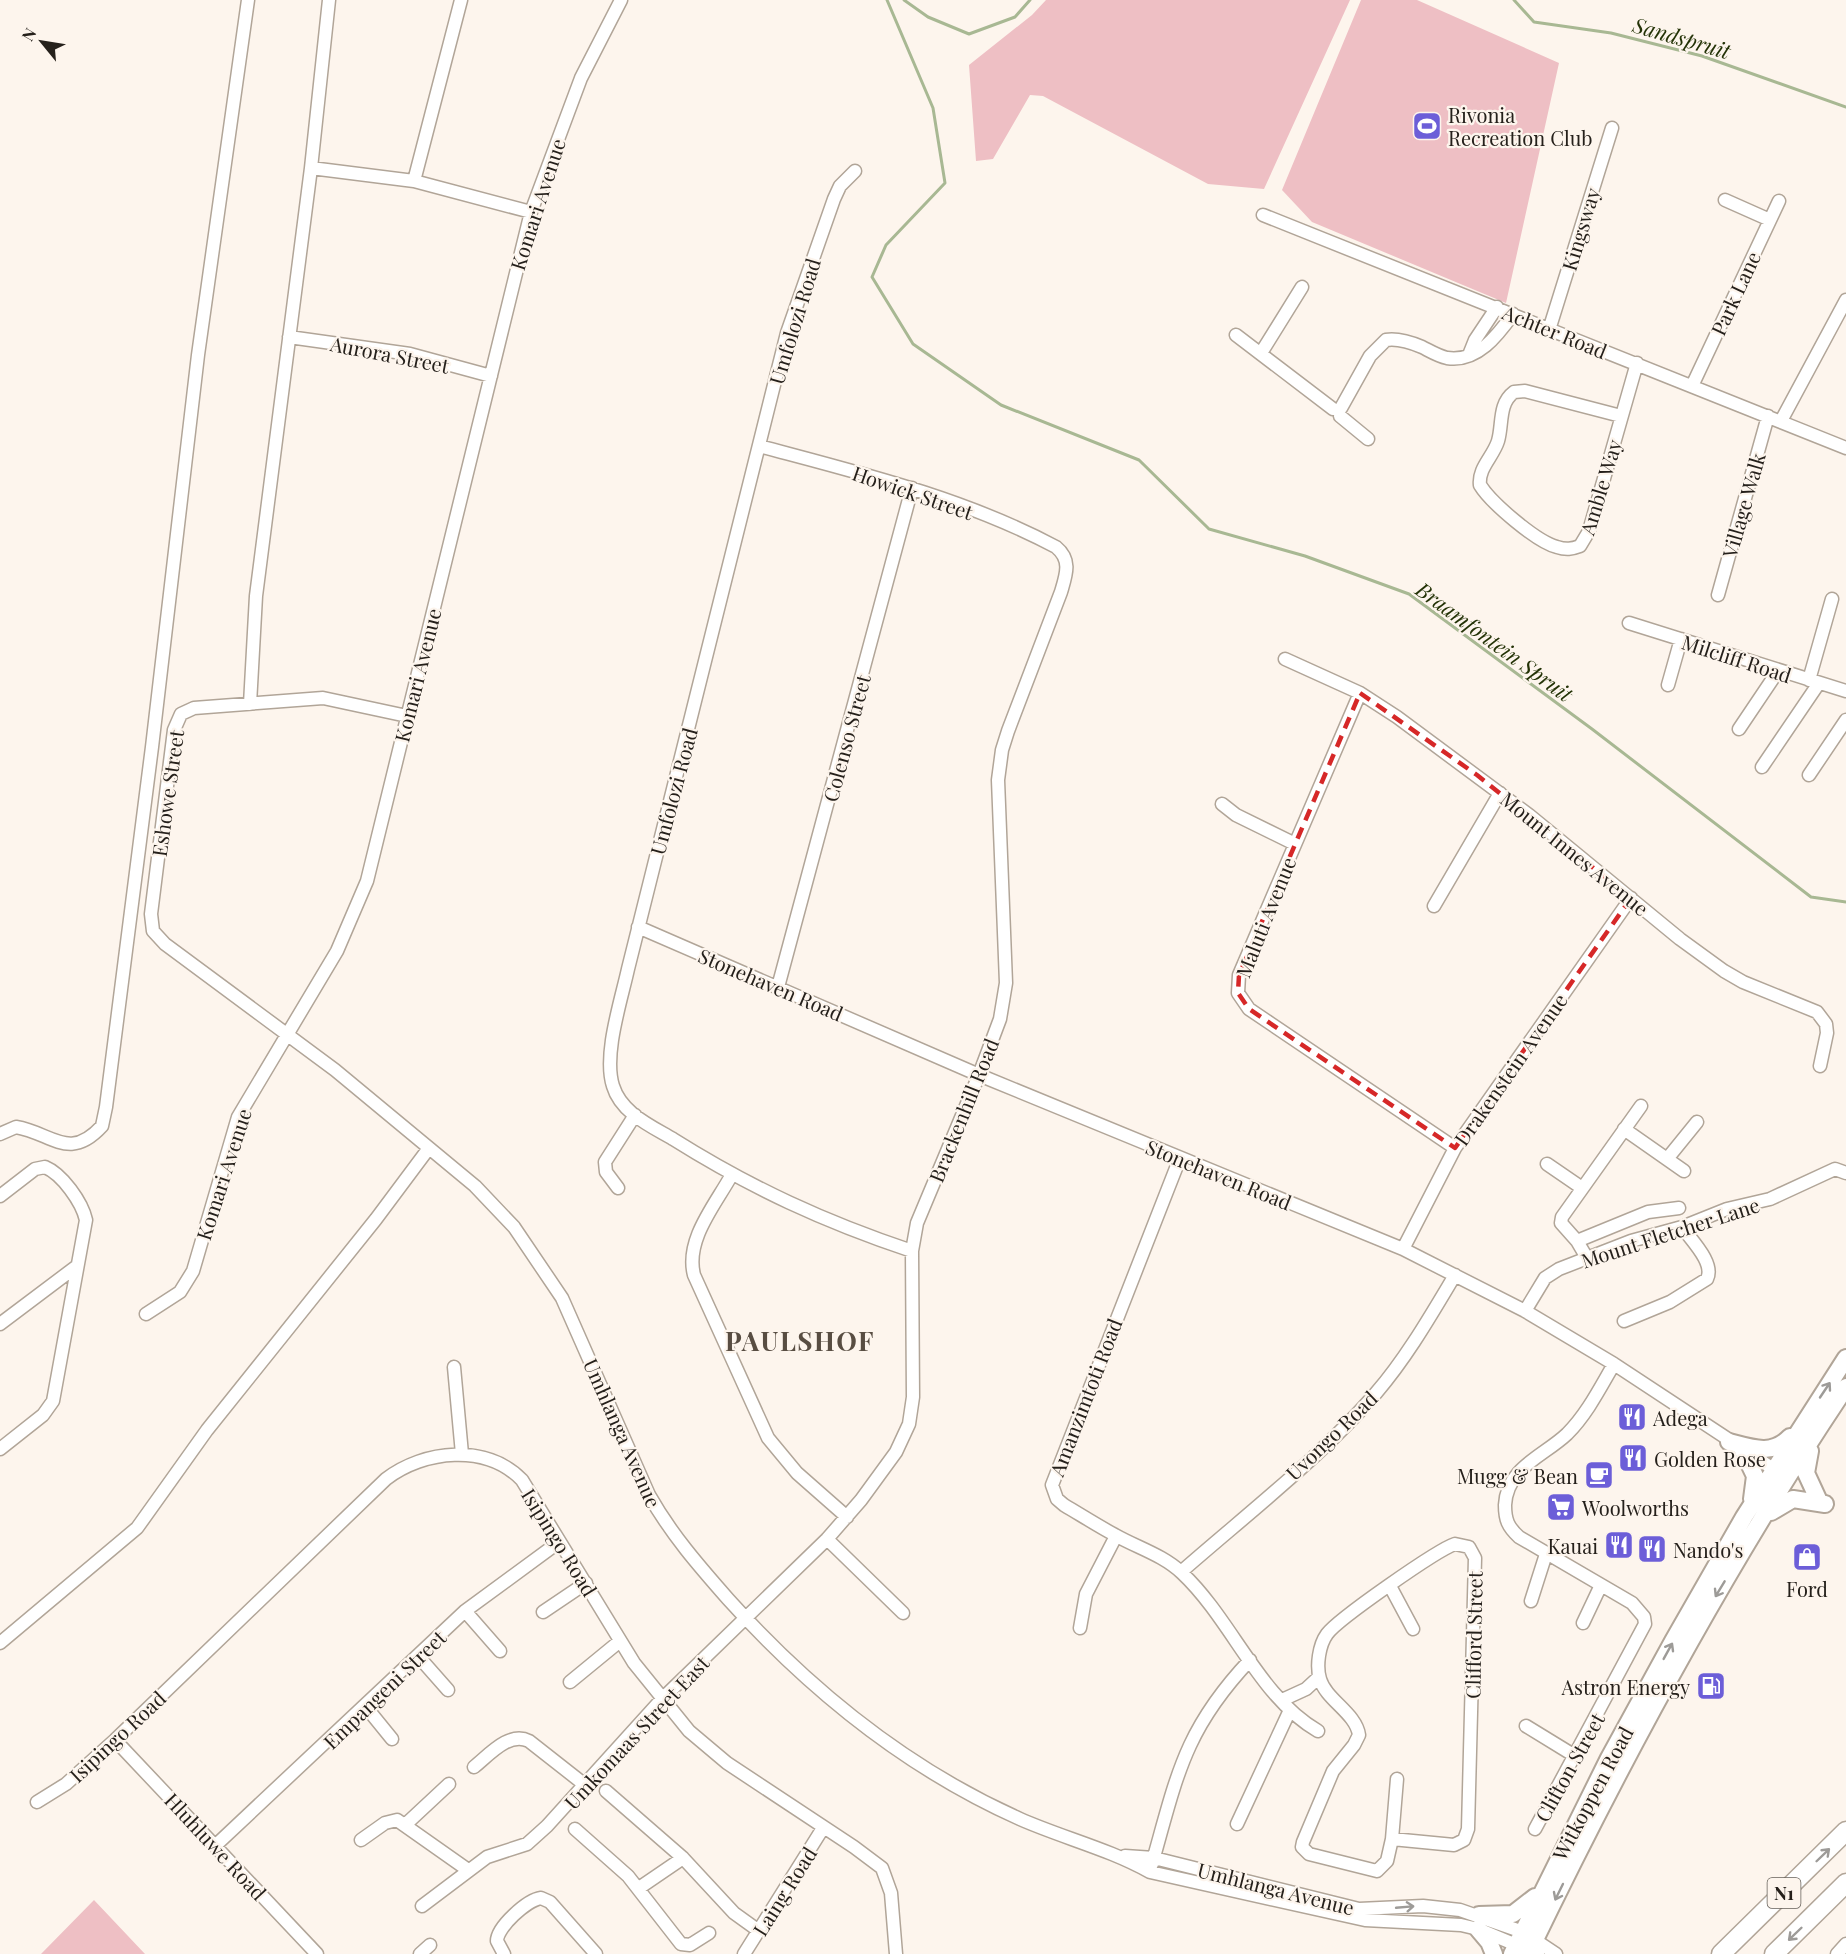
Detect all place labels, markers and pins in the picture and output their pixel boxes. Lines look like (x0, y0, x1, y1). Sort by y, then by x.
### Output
place label: Rivonia Recreation Club (1448, 101, 1593, 151)
sports icon: Rivonia Recreation Club (1411, 110, 1443, 142)
restaurant icon: Adega (1616, 1401, 1648, 1433)
place label: Adega (1652, 1404, 1708, 1431)
restaurant icon: Golden Rose (1617, 1442, 1649, 1474)
place label: Golden Rose (1654, 1445, 1766, 1472)
cafe icon: Mugg & Bean (1583, 1459, 1615, 1491)
place label: Mugg & Bean (1457, 1462, 1578, 1489)
supermarket icon: Woolworths (1545, 1491, 1577, 1523)
place label: Woolworths (1581, 1494, 1689, 1521)
restaurant icon: Kauai (1603, 1529, 1635, 1561)
place label: Kauai (1548, 1532, 1598, 1559)
restaurant icon: Nando's (1636, 1533, 1668, 1565)
place label: Nando's (1673, 1536, 1744, 1563)
shop icon: Ford (1791, 1541, 1823, 1573)
place label: Ford (1786, 1575, 1828, 1602)
fuel station icon: Astron Energy (1695, 1670, 1727, 1702)
place label: Astron Energy (1560, 1673, 1690, 1700)

